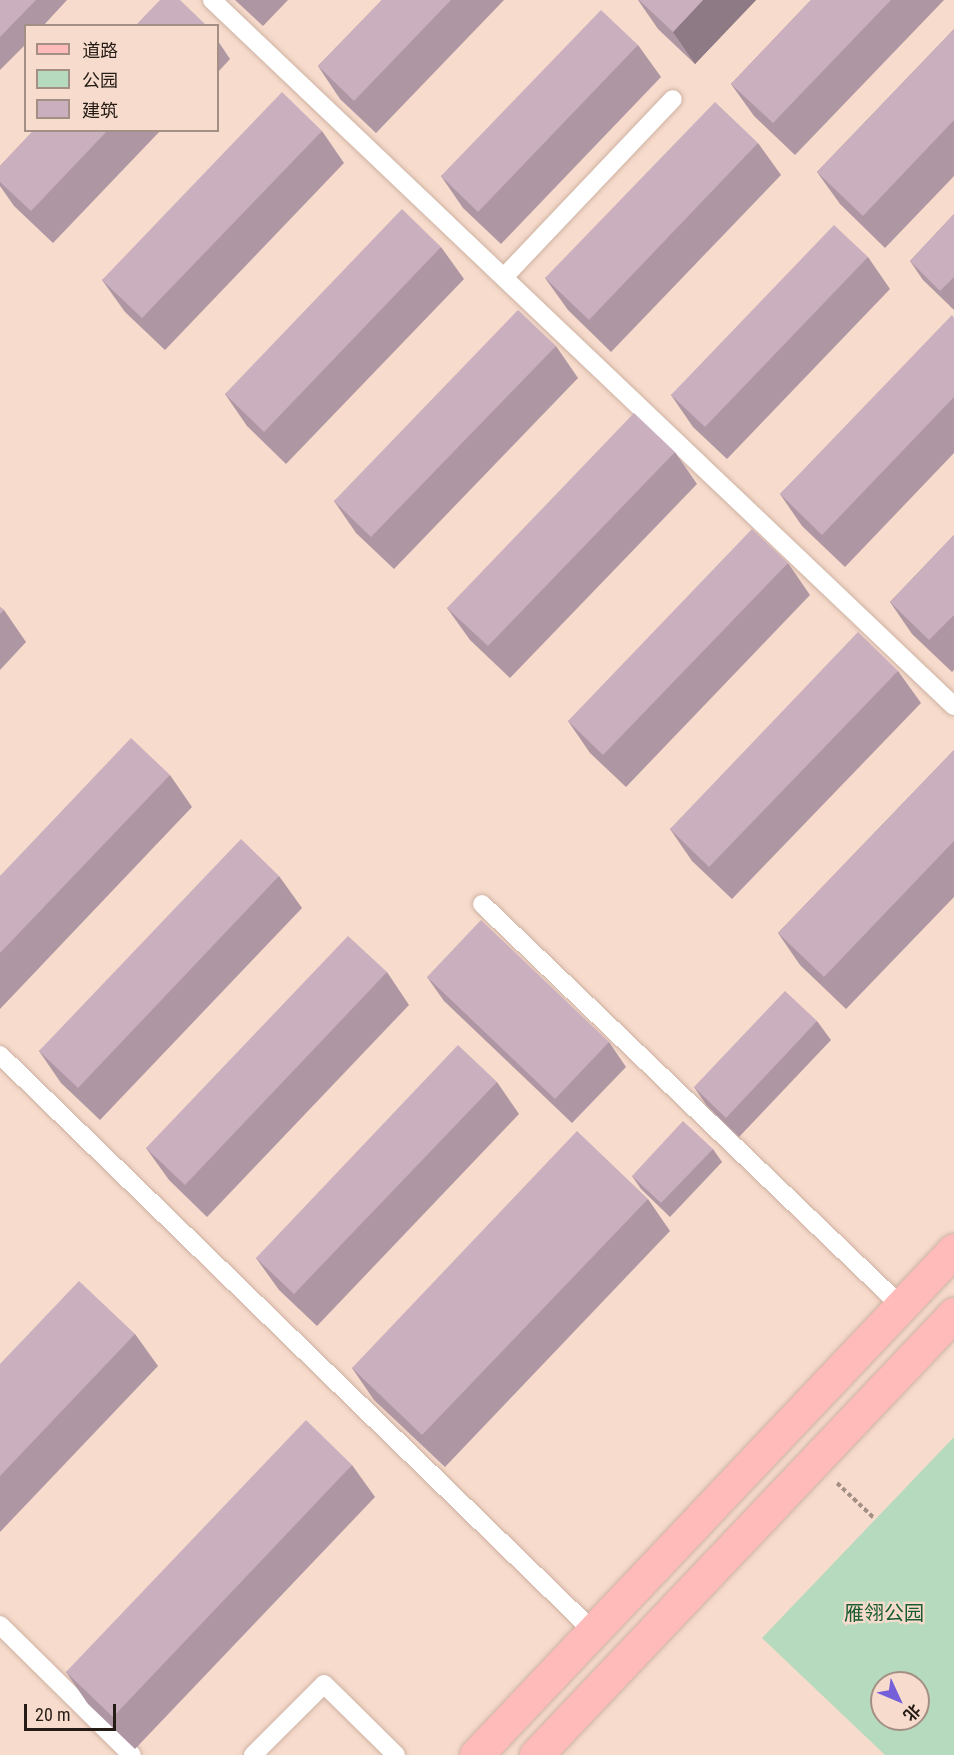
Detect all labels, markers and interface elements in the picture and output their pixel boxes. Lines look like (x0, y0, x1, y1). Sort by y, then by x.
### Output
legend (24, 24, 219, 132)
text: 道路 (82, 40, 118, 61)
text: 公园 (82, 70, 118, 91)
text: 建筑 (82, 100, 118, 121)
park label: 雁翎公园 (844, 1601, 924, 1625)
north arrow (870, 1671, 930, 1731)
scale bar (27, 1692, 118, 1730)
text: 北 (899, 1700, 924, 1725)
text: 20 m (35, 1704, 70, 1725)

